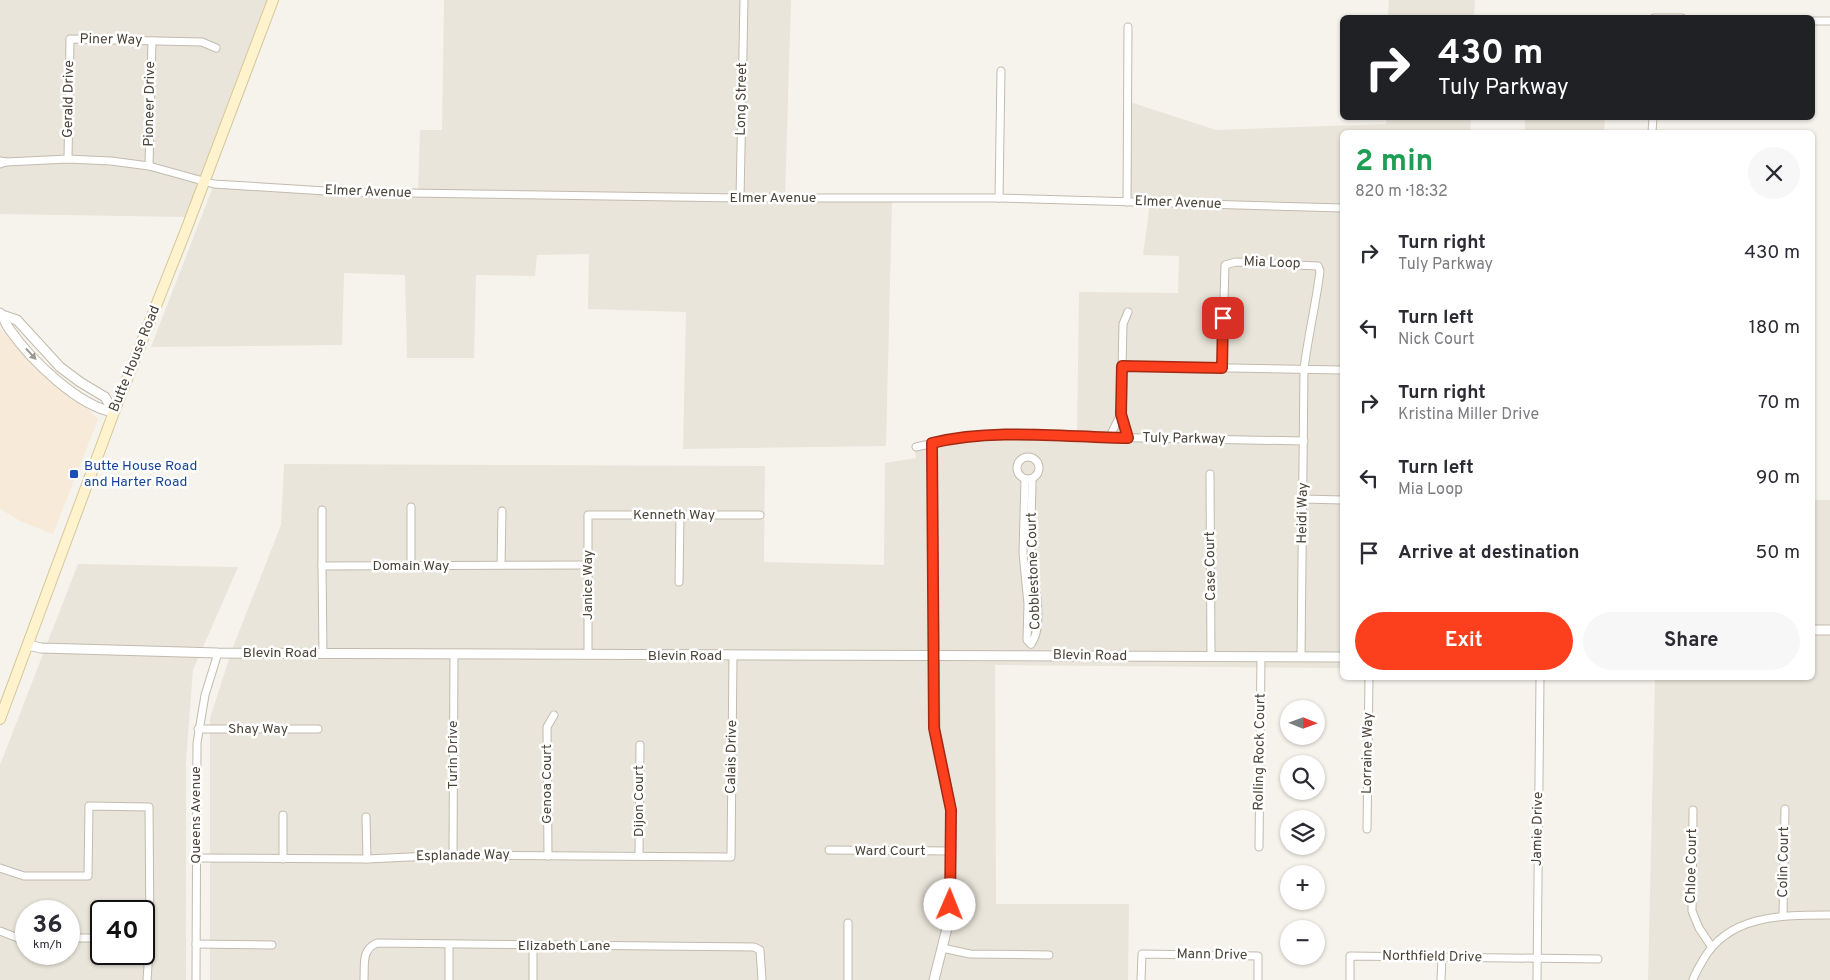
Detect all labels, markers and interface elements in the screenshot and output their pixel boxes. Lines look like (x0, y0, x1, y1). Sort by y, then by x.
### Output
street label: Piner Way (79, 31, 143, 49)
text: 430 m (1438, 32, 1543, 76)
icon: right (1355, 35, 1420, 100)
street label: Gerald Drive (60, 60, 78, 138)
street label: Pioneer Drive (141, 61, 159, 147)
street label: Long Street (733, 62, 751, 136)
text: Tuly Parkway (1438, 75, 1569, 102)
text: 2 min (1355, 144, 1433, 181)
button: close (1748, 147, 1800, 199)
street label: Elmer Avenue (324, 182, 412, 202)
text: 820 m · 18:32 (1355, 182, 1448, 202)
street label: Elmer Avenue (730, 190, 816, 207)
street label: Elmer Avenue (1134, 193, 1222, 213)
text: Turn right (1398, 231, 1486, 255)
icon: right (1355, 239, 1383, 267)
text: 430 m (1744, 241, 1800, 265)
street label: Mia Loop (1243, 254, 1301, 272)
text: Tuly Parkway (1398, 255, 1493, 275)
pin (1202, 297, 1244, 339)
street label: Butte House Road (106, 303, 164, 415)
icon: arrive (1209, 304, 1237, 332)
text: Turn left (1398, 306, 1474, 330)
icon: left (1355, 314, 1383, 342)
text: 180 m (1749, 316, 1800, 340)
text: Nick Court (1398, 330, 1475, 350)
one-way arrow (25, 348, 37, 360)
text: Turn right (1398, 381, 1486, 405)
icon: right (1355, 389, 1383, 417)
text: 70 m (1758, 391, 1800, 415)
text: Kristina Miller Drive (1398, 405, 1539, 425)
street label: Tuly Parkway (1142, 430, 1226, 448)
text: Turn left (1398, 456, 1474, 480)
place label: Butte House Road and Harter Road (84, 458, 197, 491)
icon: left (1355, 464, 1383, 492)
text: 90 m (1756, 466, 1800, 490)
marker: Butte House Road and Harter Road (68, 468, 80, 480)
text: Mia Loop (1398, 480, 1463, 500)
street label: Heidi Way (1294, 482, 1312, 544)
street label: Kenneth Way (633, 507, 715, 524)
street label: Cobblestone Court (1023, 512, 1045, 630)
street label: Case Court (1202, 531, 1220, 601)
icon: arrive (1355, 539, 1383, 567)
text: Arrive at destination (1398, 541, 1579, 565)
text: 50 m (1755, 541, 1800, 565)
street label: Janice Way (580, 550, 597, 620)
street label: Domain Way (372, 558, 450, 575)
button: Exit (1355, 612, 1573, 670)
button: Share (1583, 612, 1800, 670)
street label: Blevin Road (243, 645, 317, 662)
street label: Blevin Road (1053, 647, 1127, 665)
street label: Blevin Road (648, 648, 722, 665)
street label: Rolling Rock Court (1250, 693, 1270, 811)
north arrow (1280, 700, 1325, 745)
map controls (1280, 700, 1325, 965)
street label: Lorraine Way (1359, 712, 1377, 794)
street label: Calais Drive (723, 720, 741, 794)
street label: Shay Way (228, 721, 288, 738)
street label: Turin Drive (445, 721, 462, 789)
street label: Genoa Court (539, 744, 556, 824)
button: search (1280, 755, 1325, 800)
street label: Dijon Court (631, 765, 648, 837)
street label: Queens Avenue (188, 766, 205, 864)
street label: Jamie Drive (1529, 792, 1547, 866)
button: layers (1280, 810, 1325, 855)
street label: Colin Court (1775, 826, 1793, 898)
street label: Chloe Court (1683, 828, 1701, 904)
street label: Ward Court (854, 843, 926, 860)
street label: Esplanade Way (416, 847, 510, 865)
button: + (1280, 865, 1325, 910)
position arrow (923, 878, 975, 930)
speed limit sign: 40 (90, 900, 155, 965)
text: 36 (32, 910, 63, 942)
button: − (1280, 920, 1325, 965)
text: km/h (33, 937, 62, 953)
street label: Elizabeth Lane (518, 938, 610, 955)
street label: Mann Drive (1176, 946, 1248, 964)
street label: Northfield Drive (1382, 948, 1482, 966)

